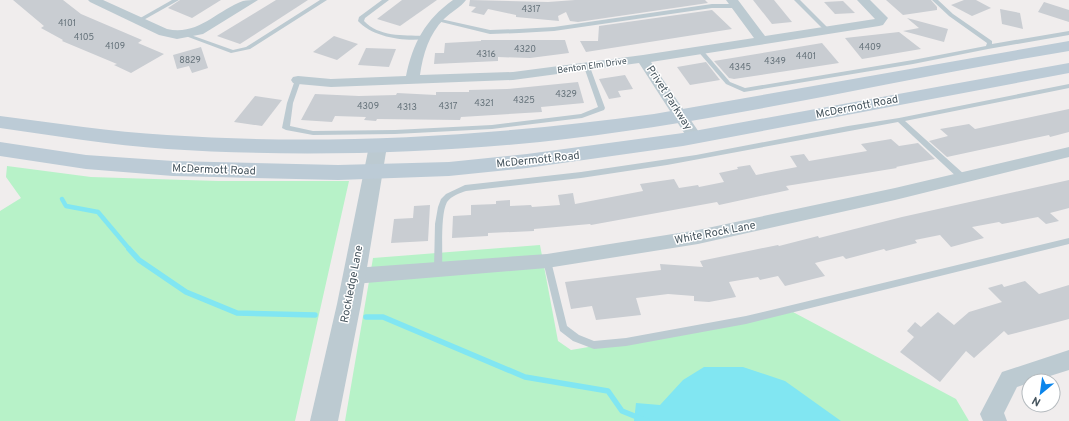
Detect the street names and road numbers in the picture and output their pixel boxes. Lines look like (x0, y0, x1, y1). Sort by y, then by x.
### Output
street label: Benton Elm Drive (557, 56, 628, 76)
street label: Privet Parkway (643, 63, 695, 133)
street label: McDermott Road (815, 92, 899, 122)
street label: McDermott Road (496, 149, 580, 171)
street label: McDermott Road (172, 162, 256, 178)
street label: White Rock Lane (673, 218, 757, 248)
street label: Rockledge Lane (338, 244, 366, 324)

